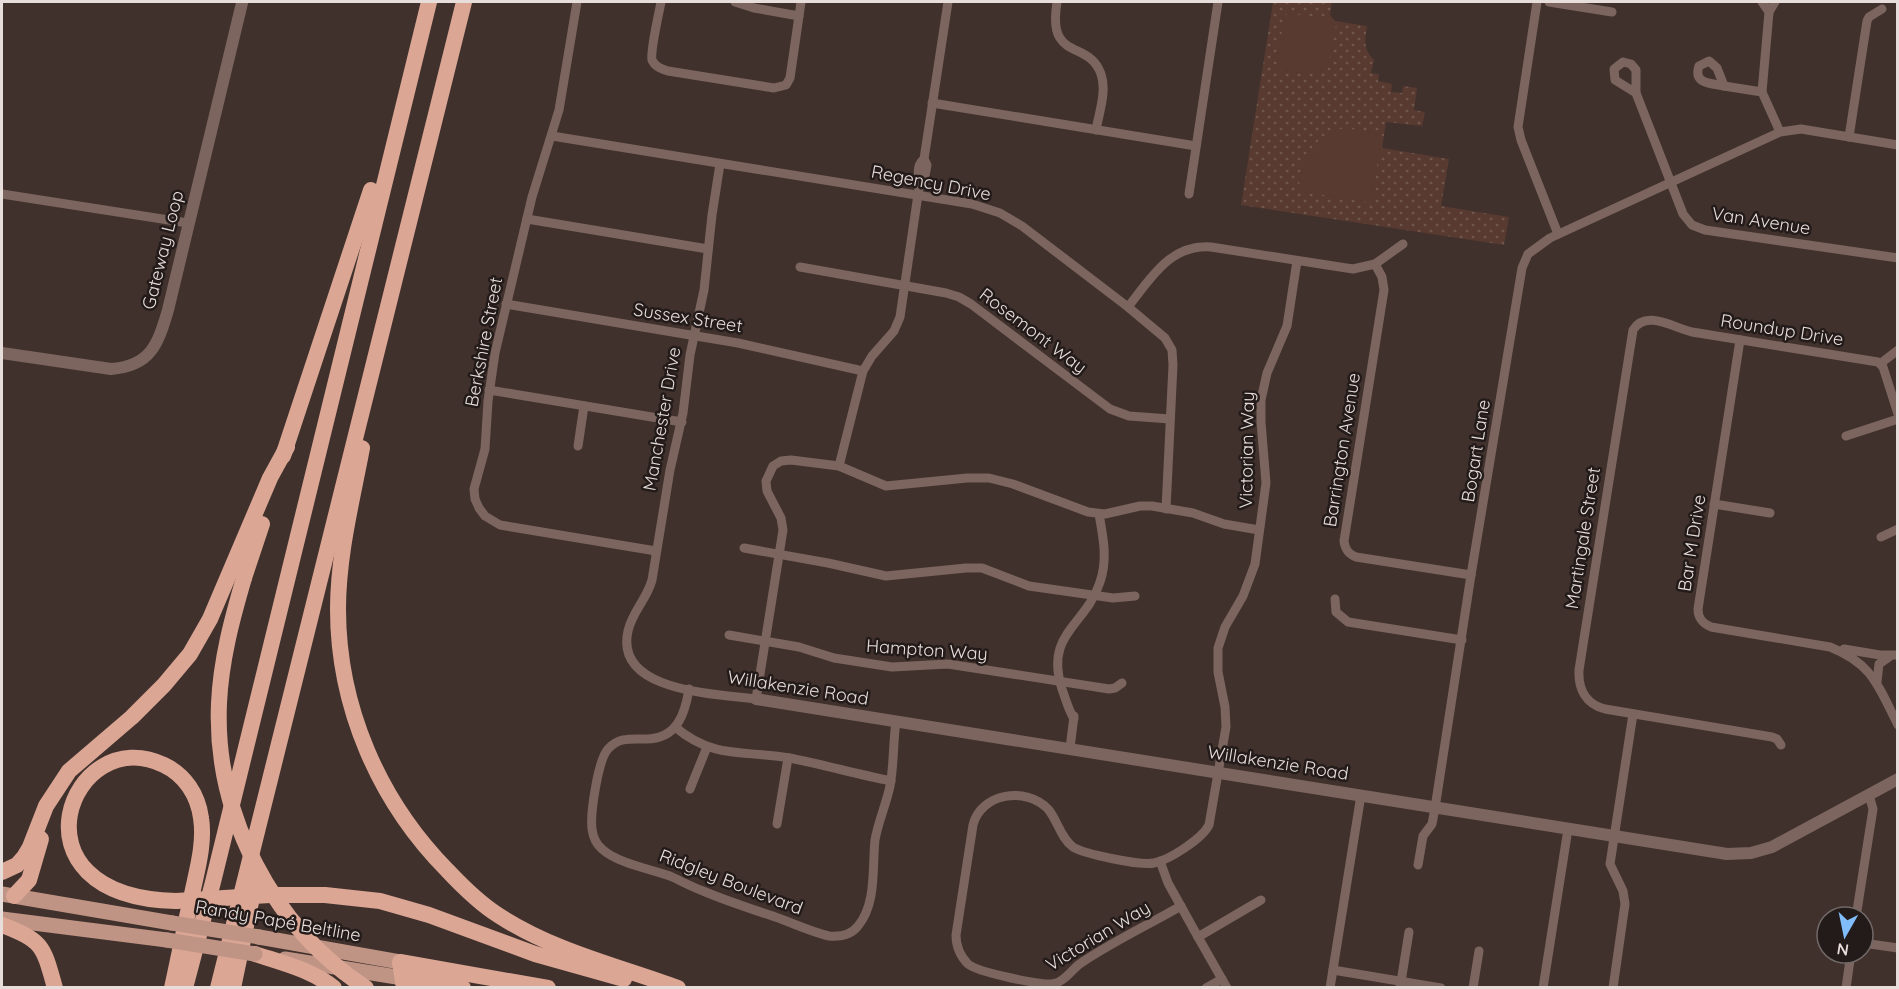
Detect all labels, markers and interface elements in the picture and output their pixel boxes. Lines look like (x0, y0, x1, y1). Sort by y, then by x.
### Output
street label: Regency Drive (869, 160, 993, 205)
street label: Gateway Loop (137, 188, 188, 312)
street label: Van Avenue (1710, 201, 1812, 240)
street label: Berkshire Street (460, 275, 507, 409)
street label: Rosemont Way (975, 283, 1092, 378)
street label: Sussex Street (632, 298, 744, 337)
street label: Roundup Drive (1719, 308, 1845, 351)
street label: Manchester Drive (638, 345, 685, 493)
street label: Barrington Avenue (1318, 371, 1365, 529)
street label: Victorian Way (1234, 391, 1259, 509)
street label: Bogart Lane (1456, 398, 1495, 504)
street label: Martingale Street (1560, 465, 1605, 611)
street label: Bar M Drive (1673, 493, 1710, 593)
street label: Hampton Way (865, 634, 989, 665)
street label: Willakenzie Road (726, 665, 870, 710)
street label: Willakenzie Road (1206, 740, 1350, 785)
street label: Ridgley Boulevard (656, 844, 806, 919)
street label: Randy Papé Beltline (194, 895, 363, 946)
street label: Victorian Way (1042, 895, 1154, 976)
north arrow (1815, 905, 1875, 965)
text: N (1835, 939, 1850, 961)

